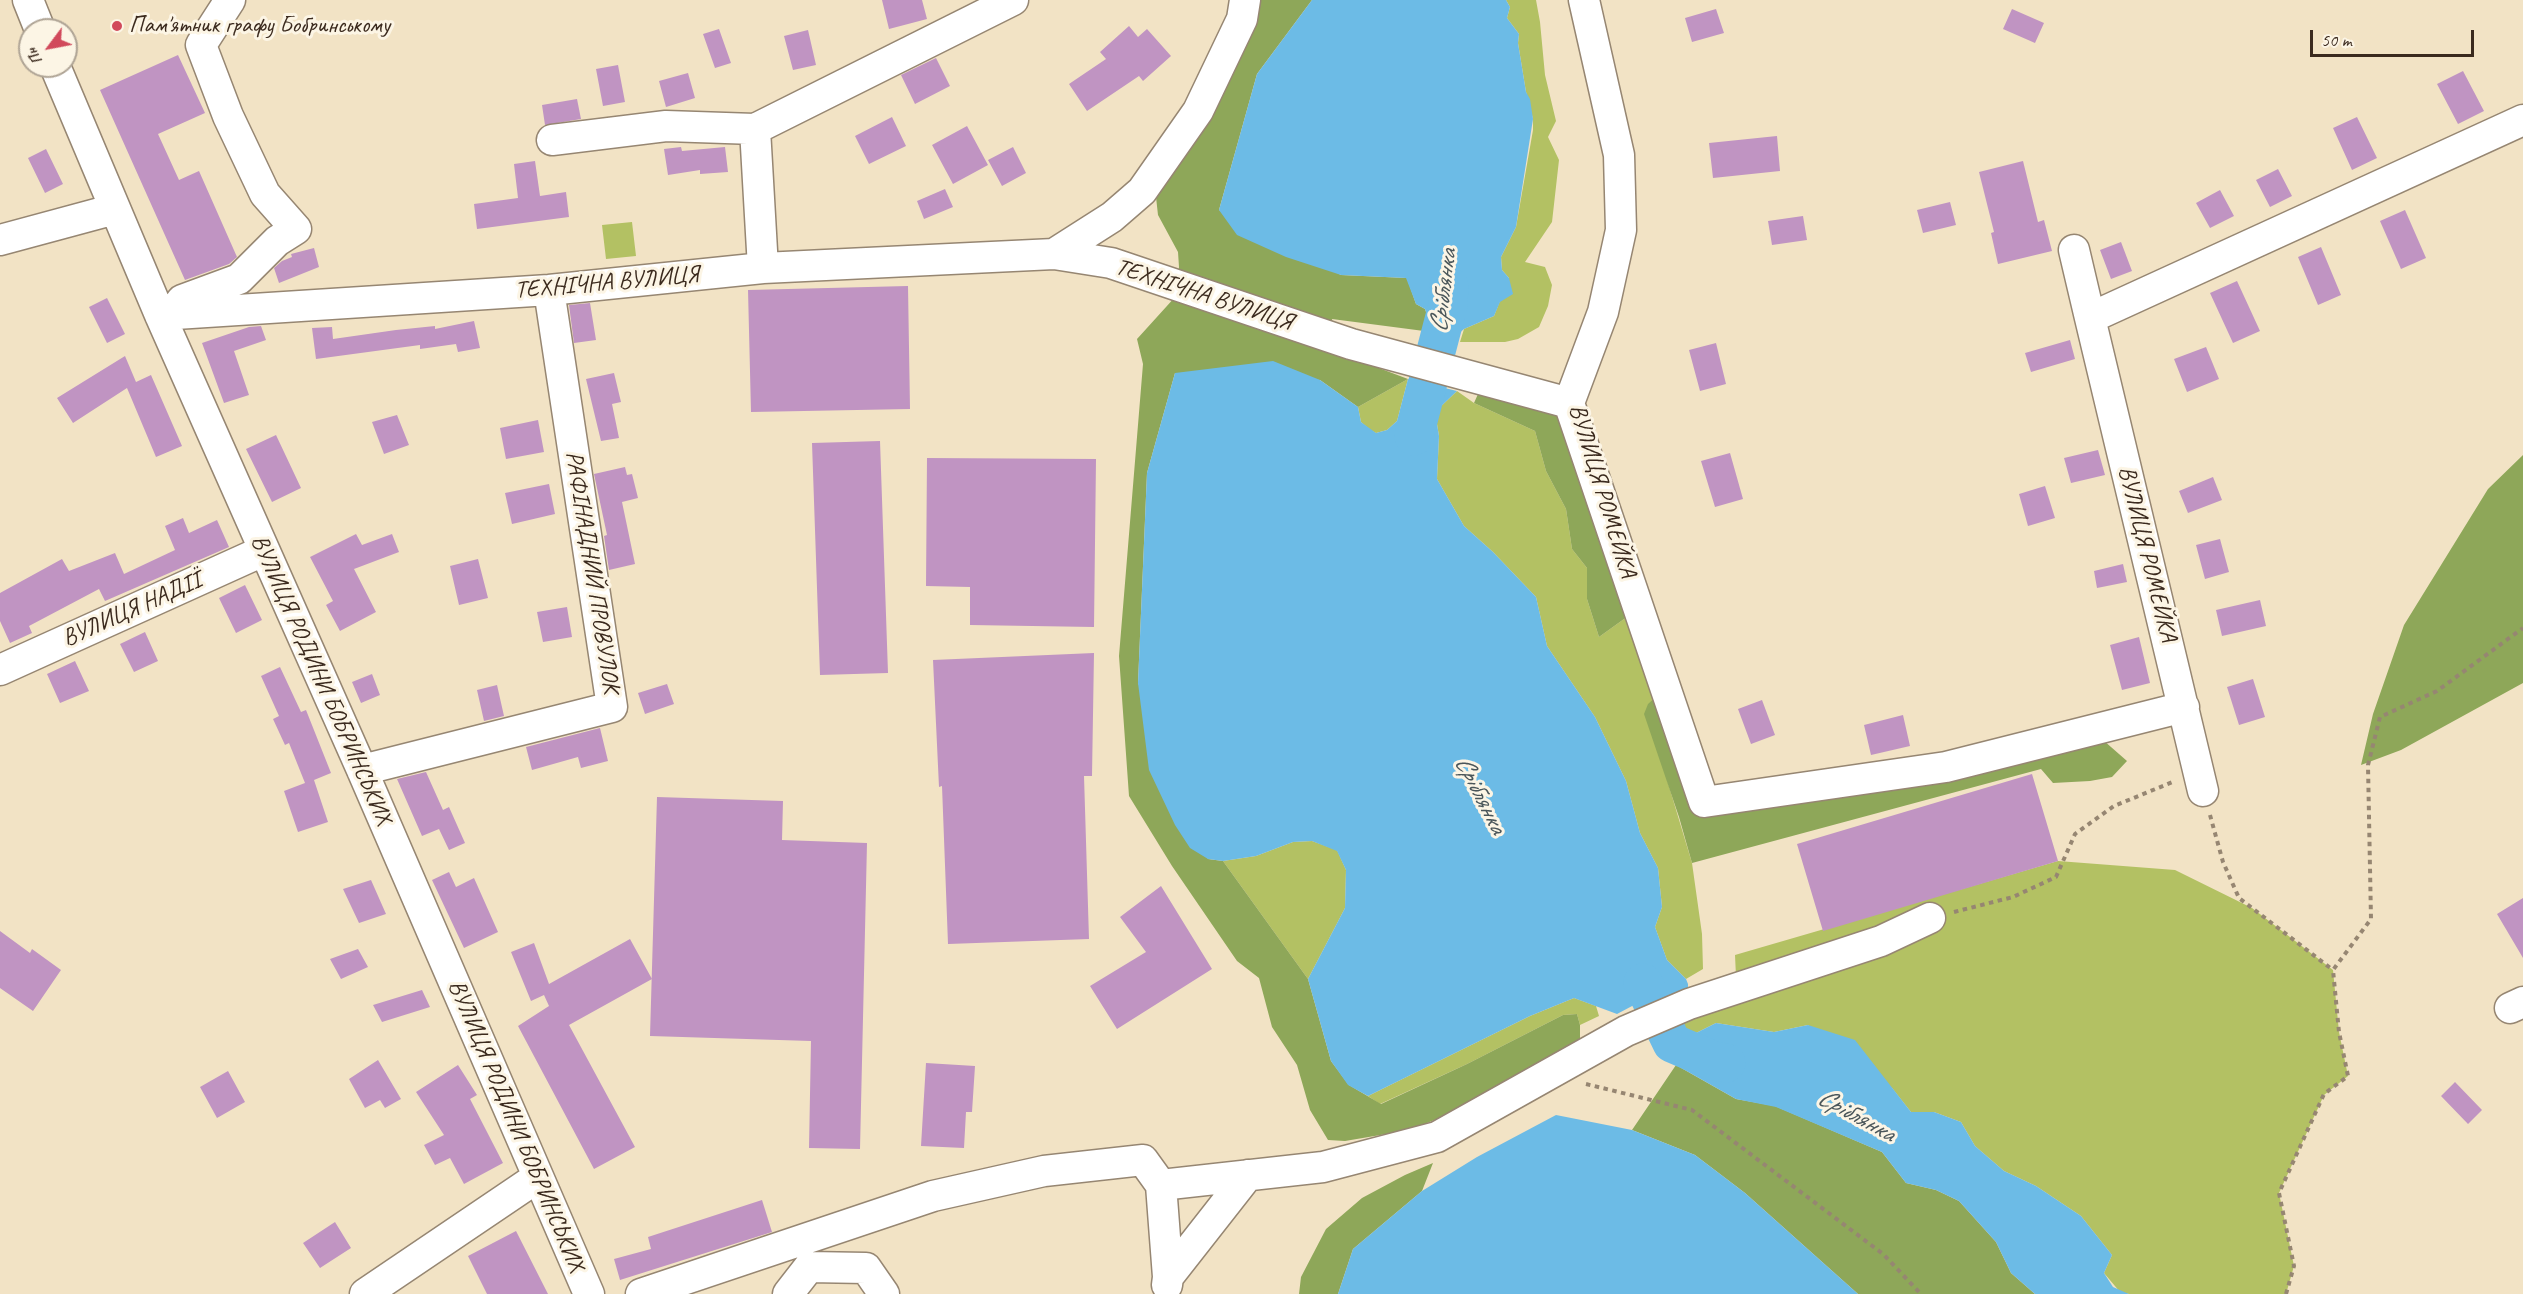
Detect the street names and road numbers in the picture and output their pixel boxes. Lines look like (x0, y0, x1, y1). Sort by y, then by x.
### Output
street label: ТЕХНІЧНА ВУЛИЦЯ (1112, 253, 1296, 337)
street label: ТЕХНІЧНА ВУЛИЦЯ (514, 261, 700, 305)
street label: ВУЛИЦЯ РОМЕЙКА (1562, 401, 1642, 581)
street label: РАФІНАДНИЙ ПРОВУЛОК (559, 449, 625, 695)
street label: ВУЛИЦЯ РОМЕЙКА (2111, 463, 2183, 645)
street label: ВУЛИЦЯ РОДИНИ БОБРИНСЬКИХ (244, 531, 398, 829)
street label: ВУЛИЦЯ НАДІЇ (58, 567, 206, 653)
street label: ВУЛИЦЯ РОДИНИ БОБРИНСЬКИХ (441, 976, 591, 1276)

